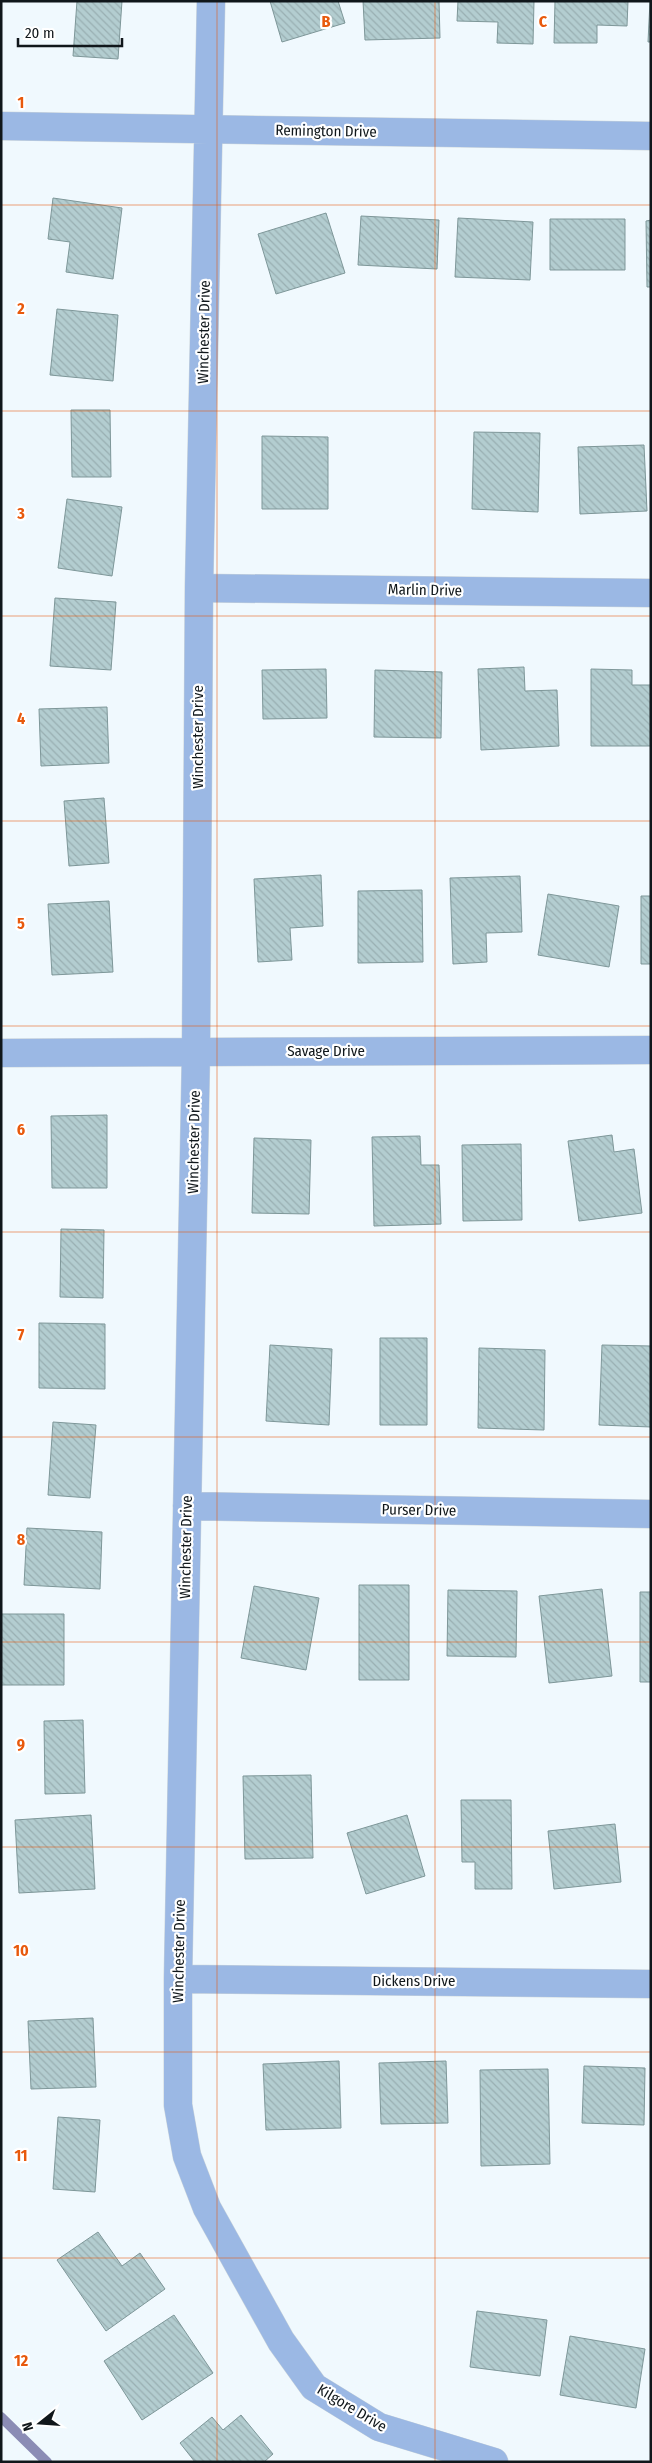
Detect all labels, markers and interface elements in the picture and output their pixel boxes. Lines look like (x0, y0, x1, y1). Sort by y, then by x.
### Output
text: B (322, 12, 331, 31)
text: C (539, 12, 548, 31)
scale bar (18, 15, 121, 47)
text: 20 m (25, 24, 55, 42)
text: 1 (18, 93, 24, 112)
street label: Remington Drive (275, 121, 377, 141)
street label: Winchester Drive (194, 280, 214, 384)
text: 2 (16, 299, 25, 318)
text: 3 (16, 504, 25, 523)
street label: Marlin Drive (388, 580, 462, 600)
street label: Winchester Drive (189, 685, 207, 789)
text: 4 (17, 709, 25, 728)
text: 5 (17, 914, 25, 933)
street label: Savage Drive (287, 1042, 365, 1060)
street label: Winchester Drive (184, 1090, 204, 1194)
text: 6 (17, 1120, 25, 1139)
text: 7 (18, 1325, 25, 1344)
street label: Winchester Drive (176, 1495, 196, 1599)
street label: Purser Drive (382, 1500, 456, 1520)
text: 8 (17, 1530, 26, 1549)
text: 9 (17, 1735, 25, 1754)
street label: Winchester Drive (169, 1899, 189, 2003)
text: 10 (13, 1941, 29, 1960)
street label: Dickens Drive (373, 1972, 455, 1990)
text: 11 (14, 2146, 28, 2165)
text: 12 (14, 2351, 29, 2370)
street label: Kilgore Drive (314, 2380, 390, 2436)
north arrow (15, 2398, 65, 2448)
text: N (19, 2420, 37, 2433)

